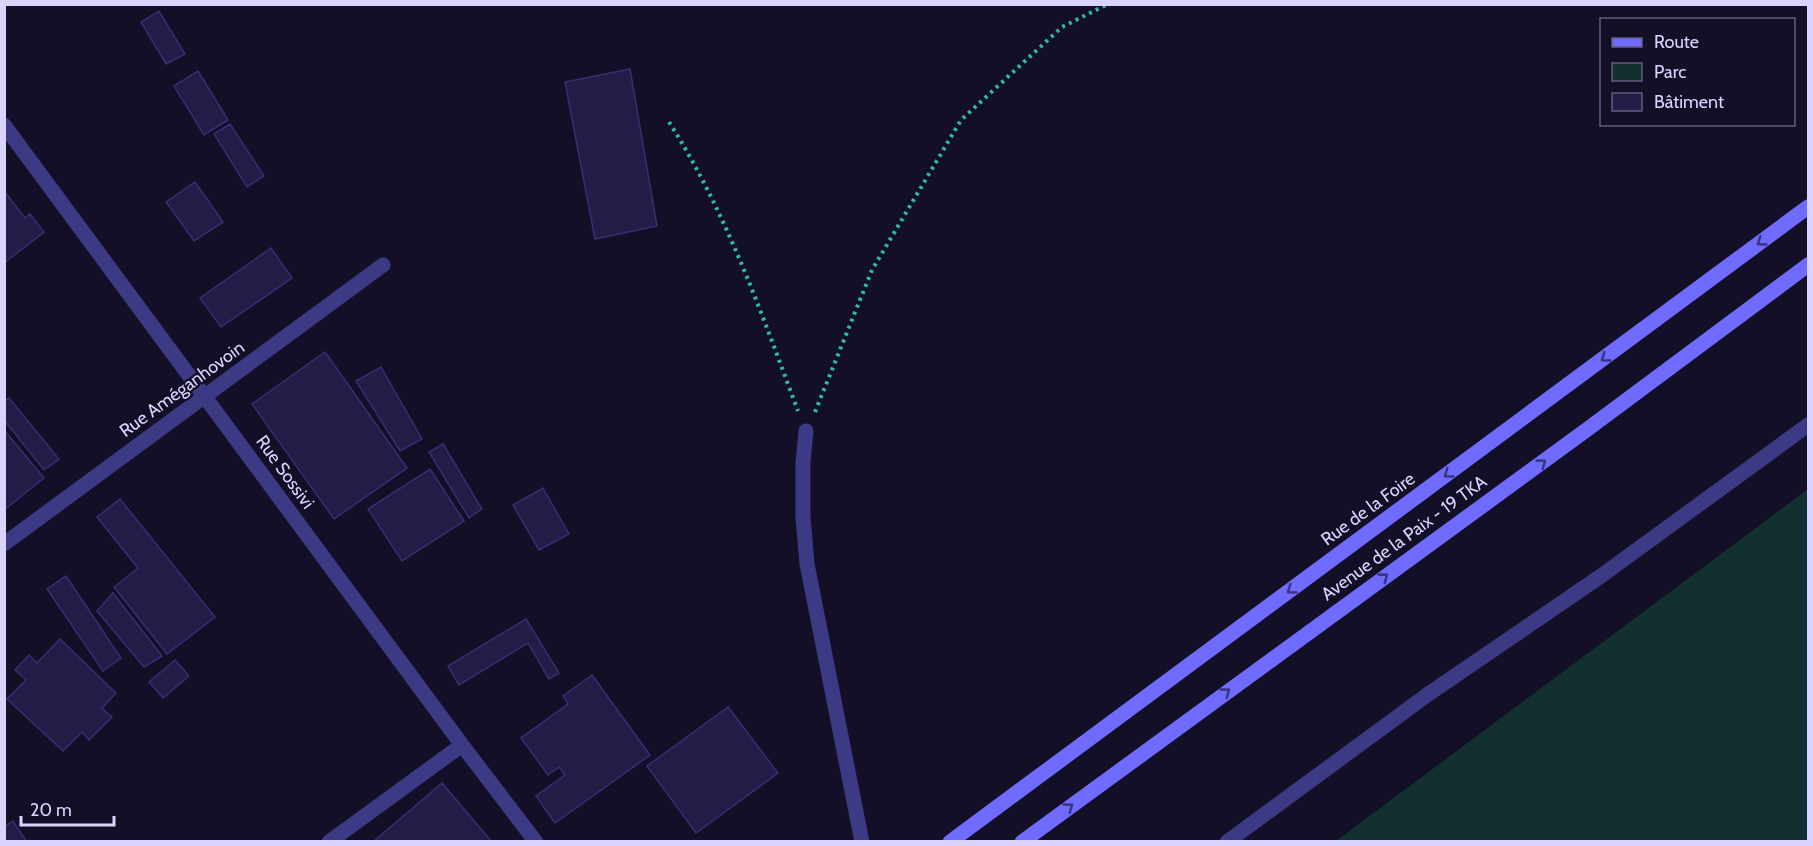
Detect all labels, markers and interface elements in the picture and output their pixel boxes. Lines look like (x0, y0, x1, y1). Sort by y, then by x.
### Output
legend (1600, 18, 1795, 126)
text: Route (1654, 31, 1699, 53)
text: Parc (1654, 61, 1686, 83)
text: Bâtiment (1654, 91, 1724, 113)
one-way arrow (1757, 235, 1768, 246)
street label: Rue Améganhovoin (115, 336, 249, 442)
one-way arrow (1600, 351, 1611, 362)
street label: Rue Sossivi (251, 431, 319, 513)
one-way arrow (1535, 459, 1546, 470)
one-way arrow (1443, 467, 1454, 478)
street label: Rue de la Foire (1317, 468, 1419, 550)
street label: Avenue de la Paix - 19 TKA (1317, 471, 1491, 605)
one-way arrow (1378, 573, 1389, 584)
one-way arrow (1286, 582, 1297, 593)
one-way arrow (1220, 688, 1231, 699)
scale bar (21, 789, 114, 827)
text: 20 m (30, 799, 72, 821)
one-way arrow (1062, 803, 1073, 814)

